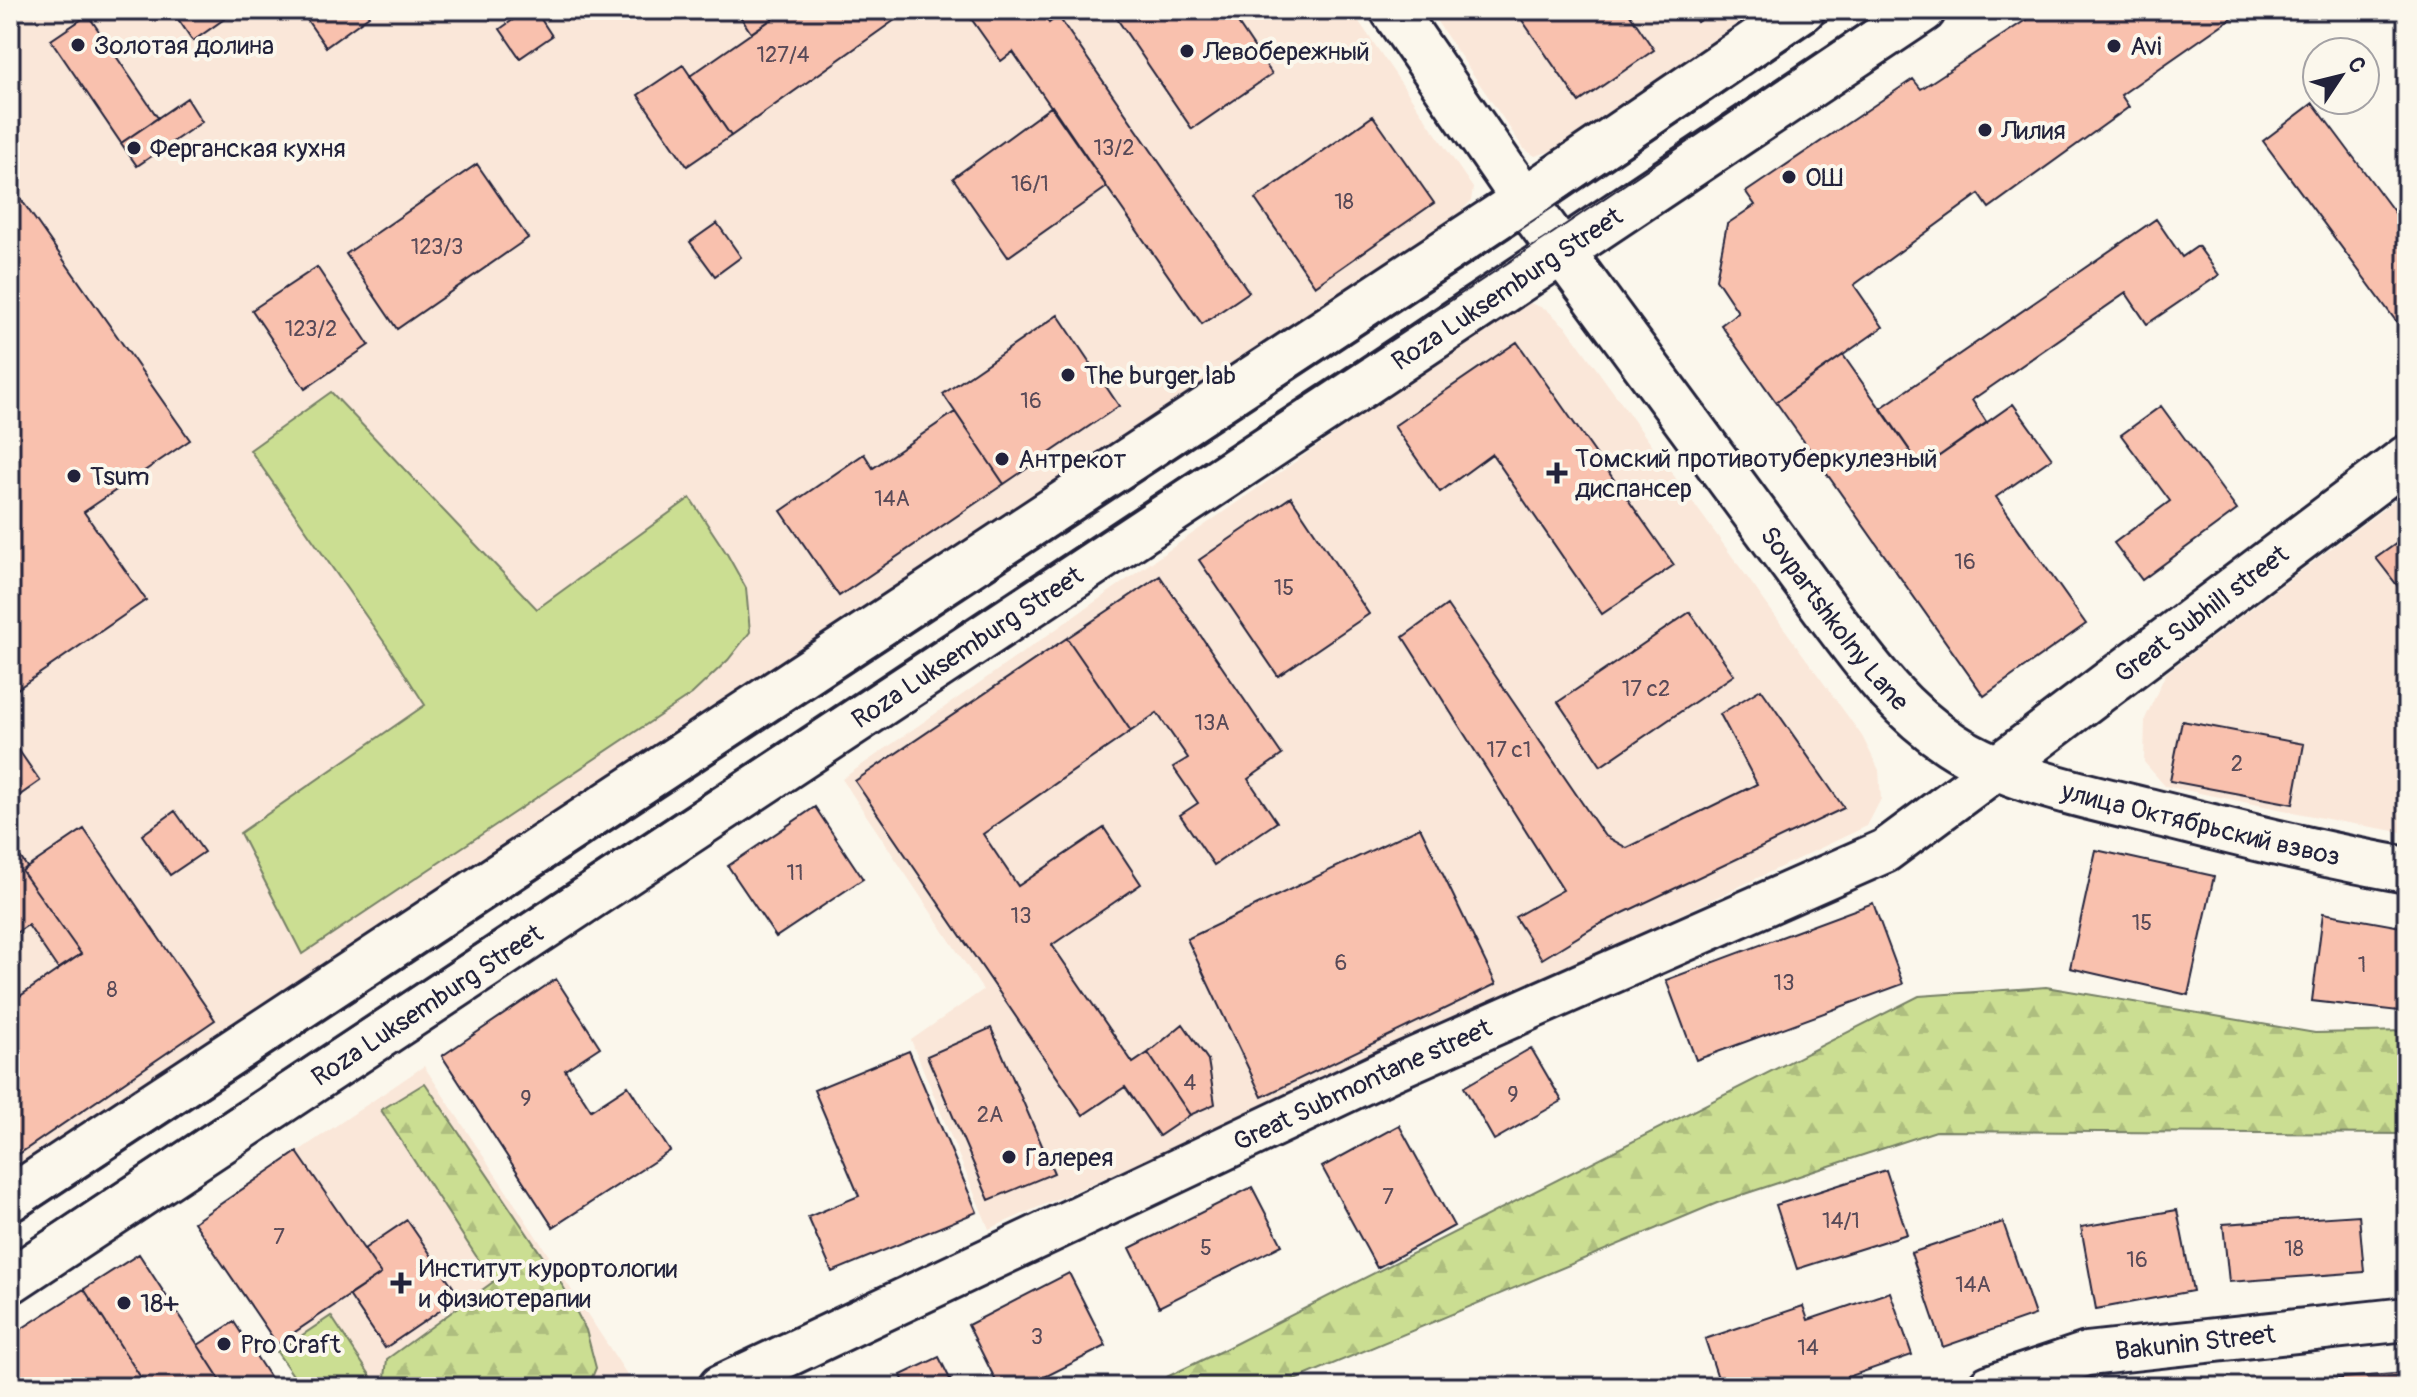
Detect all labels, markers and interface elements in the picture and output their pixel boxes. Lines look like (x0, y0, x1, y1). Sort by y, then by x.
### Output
place label: Золотая долина (94, 30, 274, 62)
place label: Avi (2130, 31, 2162, 63)
marker: Золотая долина (69, 36, 87, 54)
place label: Левобережный (1202, 36, 1370, 68)
north arrow (2301, 36, 2381, 116)
marker: Avi (2105, 37, 2123, 55)
house number: 127/4 (756, 41, 810, 69)
marker: Левобережный (1178, 42, 1196, 60)
text: С (2341, 52, 2372, 79)
place label: Лилия (2000, 115, 2066, 147)
marker: Лилия (1976, 121, 1994, 139)
place label: Ферганская кухня (150, 133, 346, 165)
house number: 13/2 (1093, 134, 1135, 162)
marker: Ферганская кухня (125, 139, 143, 157)
place label: ОШ (1805, 162, 1843, 194)
marker: ОШ (1780, 168, 1798, 186)
house number: 16/1 (1011, 170, 1049, 198)
house number: 18 (1334, 188, 1354, 216)
street label: Roza Luksemburg Street (1386, 200, 1629, 378)
house number: 123/3 (411, 233, 463, 261)
house number: 123/2 (285, 315, 337, 343)
place label: The burger lab (1084, 360, 1236, 392)
marker: The burger lab (1059, 366, 1077, 384)
house number: 16 (1020, 387, 1042, 415)
place label: Томский противотуберкулезный диспансер (1575, 443, 1938, 505)
place label: Антрекот (1018, 444, 1126, 476)
marker: Антрекот (993, 450, 1011, 468)
place label: Tsum (90, 461, 150, 493)
marker: Томский противотуберкулезный диспансер (1546, 462, 1568, 484)
marker: Tsum (65, 467, 83, 485)
house number: 14А (874, 485, 910, 513)
street label: Sovpartshkolny Lane (1753, 521, 1915, 718)
street label: Great Subhill street (2109, 538, 2295, 690)
house number: 16 (1954, 548, 1976, 576)
street label: Roza Luksemburg Street (846, 560, 1090, 736)
house number: 15 (1274, 574, 1294, 602)
house number: 17 с2 (1622, 675, 1670, 703)
house number: 13А (1194, 709, 1230, 737)
house number: 17 с1 (1487, 736, 1531, 764)
house number: 2 (2231, 750, 2243, 778)
street label: улица Октябрьский взвоз (2057, 775, 2343, 874)
house number: 11 (786, 859, 804, 887)
house number: 13 (1011, 902, 1031, 930)
house number: 15 (2132, 909, 2152, 937)
street label: Roza Luksemburg Street (306, 917, 549, 1094)
house number: 6 (1335, 949, 1347, 977)
house number: 1 (2358, 951, 2366, 979)
house number: 13 (1774, 969, 1794, 997)
house number: 8 (106, 976, 118, 1004)
street label: Great Submontane street (1229, 1012, 1497, 1159)
house number: 4 (1184, 1069, 1197, 1097)
house number: 9 (1507, 1081, 1519, 1109)
house number: 9 (520, 1085, 532, 1113)
house number: 2А (977, 1101, 1003, 1129)
place label: Галерея (1025, 1142, 1113, 1174)
marker: Галерея (1000, 1148, 1018, 1166)
house number: 7 (1382, 1183, 1394, 1211)
house number: 14/1 (1822, 1207, 1860, 1235)
house number: 7 (273, 1223, 285, 1251)
house number: 5 (1200, 1234, 1212, 1262)
house number: 18 (2284, 1235, 2304, 1263)
house number: 16 (2126, 1246, 2148, 1274)
place label: Институт курортологии и физиотерапии (419, 1253, 678, 1315)
house number: 14А (1955, 1271, 1991, 1299)
marker: Институт курортологии и физиотерапии (390, 1272, 412, 1294)
place label: 18+ (140, 1288, 179, 1320)
marker: 18+ (115, 1294, 133, 1312)
street label: Bakunin Street (2113, 1318, 2277, 1368)
house number: 3 (1031, 1323, 1043, 1351)
place label: Pro Craft (240, 1329, 341, 1361)
house number: 14 (1797, 1334, 1819, 1362)
marker: Pro Craft (215, 1335, 233, 1353)

